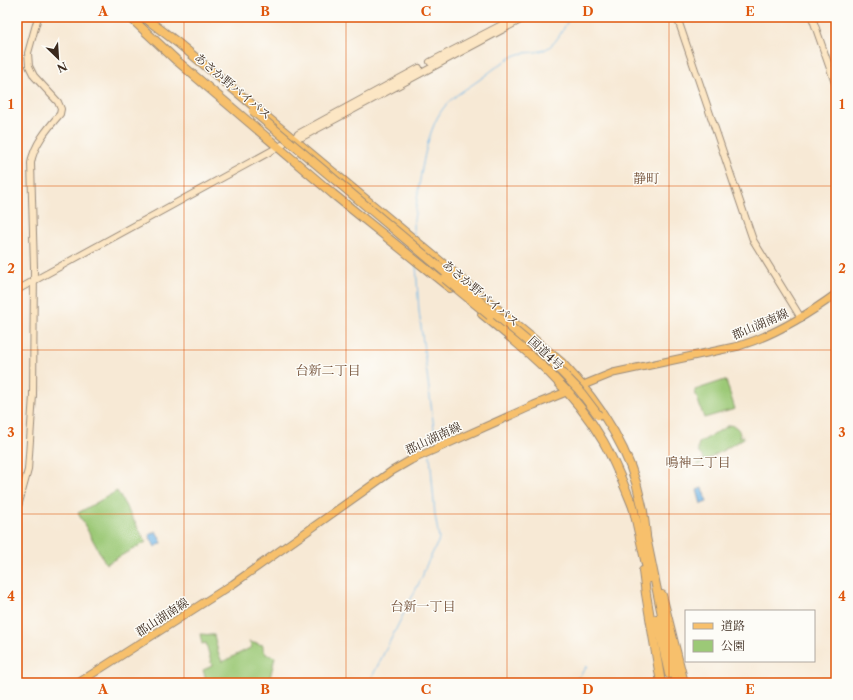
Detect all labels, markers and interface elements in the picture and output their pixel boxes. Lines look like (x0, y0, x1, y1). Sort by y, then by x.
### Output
text: A (97, 3, 109, 19)
text: B (260, 3, 270, 19)
text: C (421, 3, 431, 19)
text: D (582, 3, 594, 19)
text: E (745, 3, 755, 19)
north arrow (38, 38, 78, 78)
street label: あさか野バイパス (191, 49, 275, 123)
text: N (55, 59, 70, 76)
text: 1 (8, 96, 14, 112)
text: 1 (839, 96, 845, 112)
district label: 静町 (633, 170, 659, 186)
street label: あさか野バイパス (439, 256, 523, 330)
text: 2 (7, 260, 15, 276)
text: 2 (838, 260, 846, 276)
street label: 郡山湖南線 (729, 305, 791, 343)
street label: 国道4号 (525, 333, 567, 373)
district label: 台新二丁目 (295, 362, 361, 378)
street label: 郡山湖南線 (403, 419, 463, 457)
text: 3 (7, 424, 15, 440)
text: 3 (838, 424, 846, 440)
district label: 鳴神二丁目 (665, 454, 731, 470)
text: 4 (7, 588, 15, 604)
text: 4 (838, 588, 846, 604)
street label: 郡山湖南線 (133, 594, 191, 640)
district label: 台新一丁目 (390, 598, 456, 614)
legend (685, 610, 815, 662)
text: 道路 (721, 618, 745, 633)
text: 公園 (721, 638, 745, 653)
text: A (97, 681, 109, 697)
text: B (260, 681, 270, 697)
text: C (421, 681, 431, 697)
text: D (582, 681, 594, 697)
text: E (745, 681, 755, 697)

